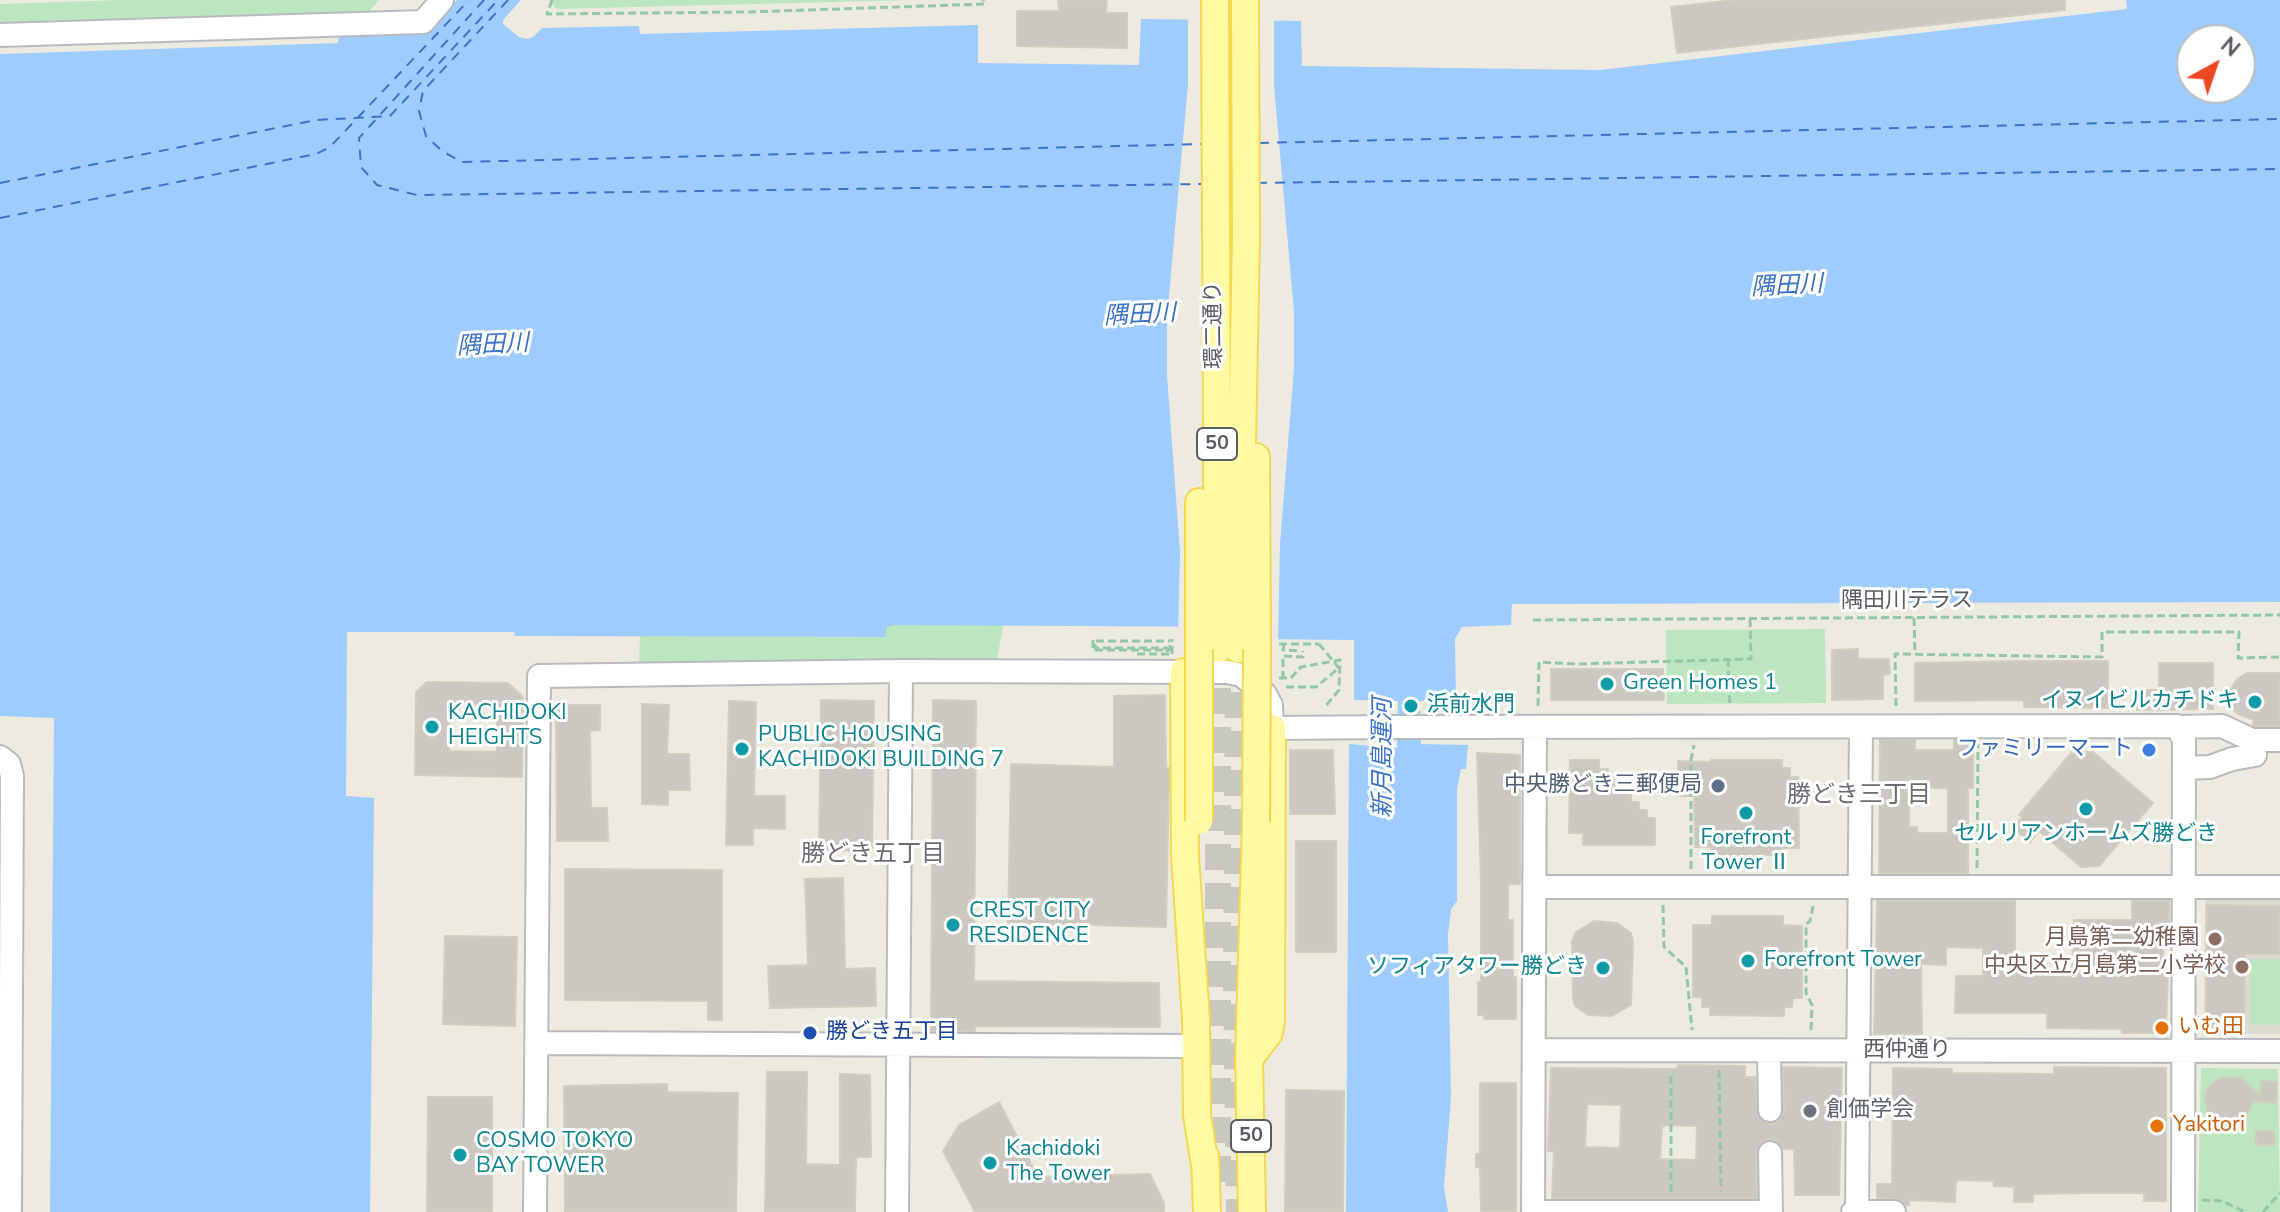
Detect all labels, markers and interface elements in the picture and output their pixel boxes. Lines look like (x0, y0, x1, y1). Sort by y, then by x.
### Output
north arrow (2176, 24, 2256, 104)
text: N (2214, 30, 2246, 64)
water label: 隅田川 (1750, 271, 1824, 303)
street label: 環二通り (1201, 281, 1229, 369)
water label: 隅田川 (1103, 300, 1177, 332)
water label: 隅田川 (456, 330, 530, 362)
road number: 50 (1197, 428, 1237, 460)
street label: 隅田川テラス (1841, 589, 1973, 615)
place label: Green Homes 1 (1623, 671, 1777, 697)
marker: Green Homes 1 (1598, 675, 1616, 693)
place label: イヌイビルカチドキ (2041, 689, 2239, 715)
place label: 浜前水門 (1427, 693, 1515, 719)
marker: イヌイビルカチドキ (2246, 693, 2264, 711)
marker: 浜前水門 (1402, 697, 1420, 715)
water label: 新月島運河 (1370, 698, 1398, 818)
place label: KACHIDOKI HEIGHTS (448, 701, 567, 752)
marker: KACHIDOKI HEIGHTS (423, 718, 441, 736)
place label: PUBLIC HOUSING KACHIDOKI BUILDING 7 (758, 723, 1004, 774)
place label: ファミリーマート (1957, 737, 2133, 763)
marker: PUBLIC HOUSING KACHIDOKI BUILDING 7 (733, 740, 751, 758)
marker: ファミリーマート (2140, 741, 2158, 759)
place label: 中央勝どき三郵便局 (1504, 773, 1702, 799)
marker: 中央勝どき三郵便局 (1709, 777, 1727, 795)
district label: 勝どき三丁目 (1787, 782, 1931, 810)
marker: セルリアンホームズ勝どき (2077, 800, 2095, 818)
marker: Forefront Tower Ⅱ (1737, 804, 1755, 822)
place label: セルリアンホームズ勝どき (1954, 822, 2218, 848)
place label: Forefront Tower Ⅱ (1701, 826, 1791, 878)
district label: 勝どき五丁目 (801, 841, 945, 869)
place label: CREST CITY RESIDENCE (969, 899, 1090, 950)
marker: CREST CITY RESIDENCE (944, 916, 962, 934)
place label: 月島第二幼稚園 (2045, 926, 2199, 952)
marker: 月島第二幼稚園 (2206, 930, 2224, 948)
place label: Forefront Tower (1764, 948, 1922, 974)
marker: Forefront Tower (1739, 952, 1757, 970)
place label: 中央区立月島第二小学校 (1984, 954, 2226, 980)
place label: ソフィアタワー勝どき (1367, 955, 1587, 981)
marker: 中央区立月島第二小学校 (2233, 958, 2251, 976)
marker: ソフィアタワー勝どき (1594, 959, 1612, 977)
place label: いむ田 (2178, 1015, 2244, 1041)
marker: いむ田 (2153, 1019, 2171, 1037)
place label: 勝どき五丁目 (826, 1020, 958, 1046)
marker: 勝どき五丁目 (801, 1024, 819, 1042)
street label: 西仲通り (1863, 1038, 1951, 1064)
place label: 創価学会 (1826, 1098, 1914, 1124)
marker: 創価学会 (1801, 1102, 1819, 1120)
place label: Yakitori (2173, 1113, 2245, 1139)
marker: Yakitori (2148, 1117, 2166, 1135)
road number: 50 (1231, 1120, 1271, 1152)
place label: COSMO TOKYO BAY TOWER (476, 1129, 633, 1180)
place label: Kachidoki The Tower (1006, 1137, 1111, 1188)
marker: COSMO TOKYO BAY TOWER (451, 1146, 469, 1164)
marker: Kachidoki The Tower (981, 1154, 999, 1172)

